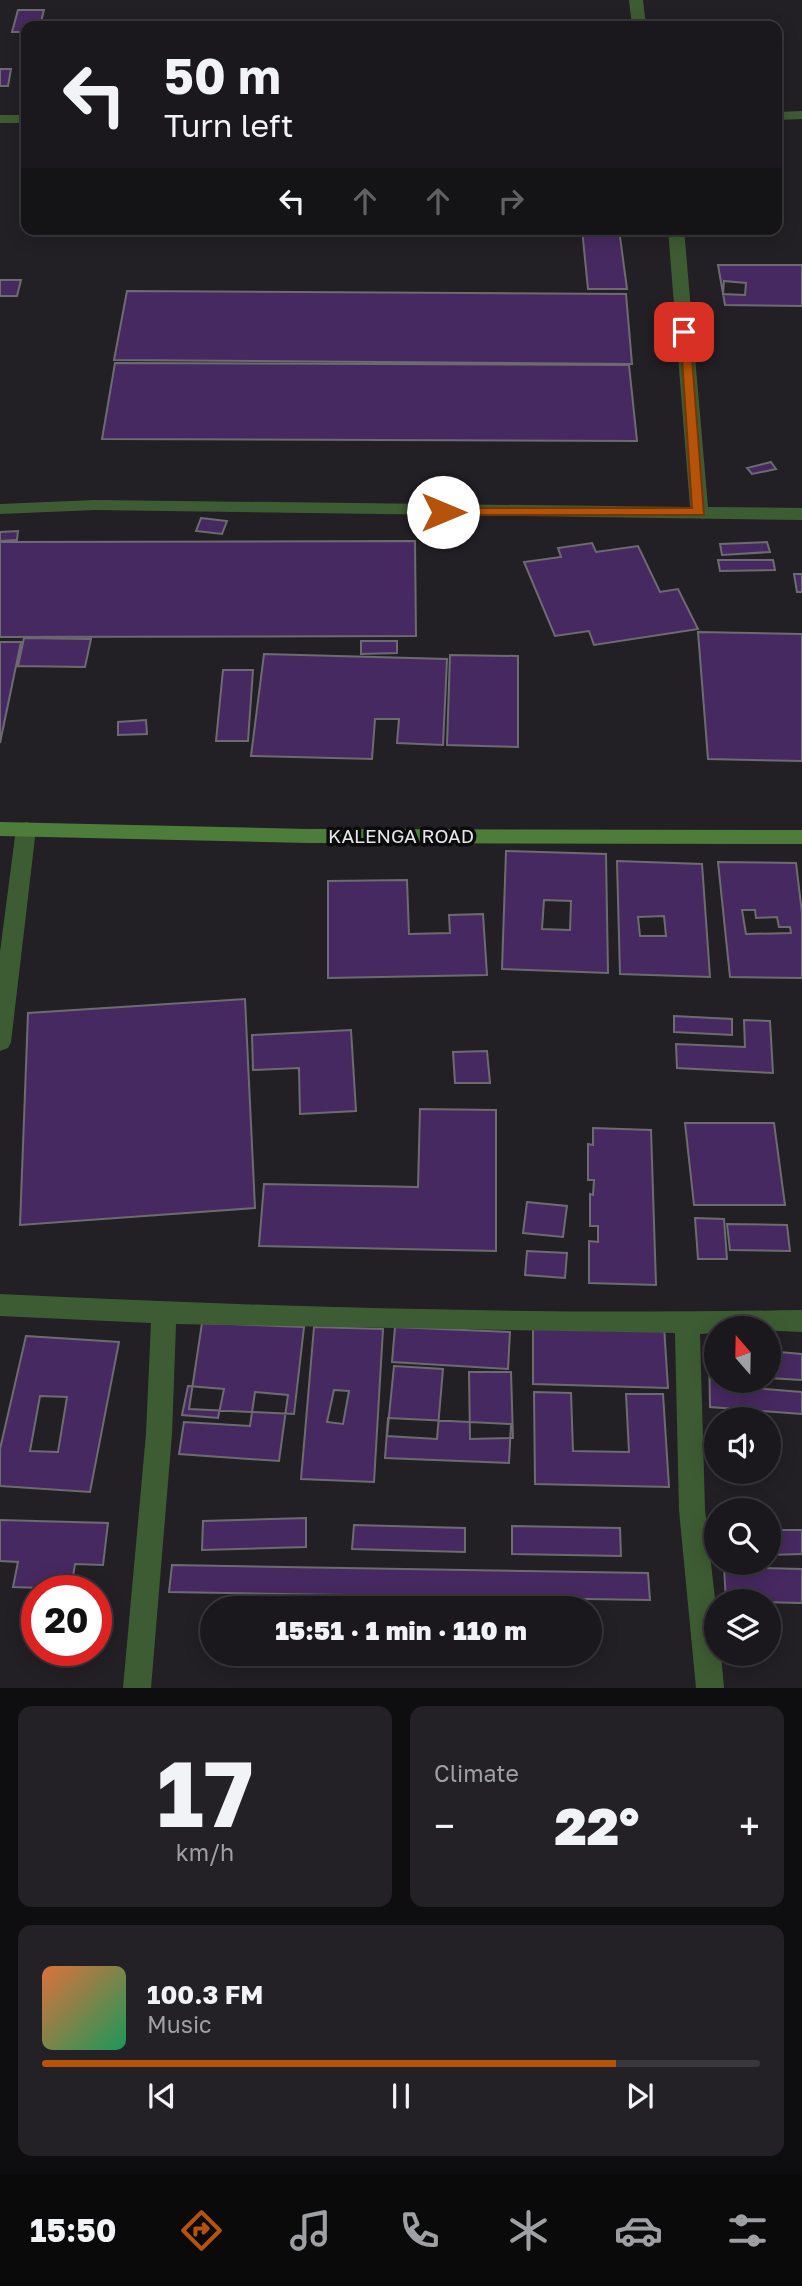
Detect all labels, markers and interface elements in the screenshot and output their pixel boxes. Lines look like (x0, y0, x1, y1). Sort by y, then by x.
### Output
text: 50 m (164, 46, 281, 105)
icon: left (49, 49, 140, 140)
text: Turn left (164, 106, 293, 144)
icon: left (273, 182, 311, 220)
icon: ahead (346, 182, 384, 220)
icon: ahead (419, 182, 457, 220)
icon: right (492, 182, 530, 220)
pin (654, 302, 714, 362)
icon: arrive (665, 313, 703, 351)
position arrow (406, 475, 480, 549)
street label: KALENGA ROAD (328, 824, 474, 847)
north arrow (704, 1316, 780, 1393)
map controls (704, 1316, 781, 1666)
button: sound (704, 1407, 781, 1484)
button: search (704, 1498, 781, 1575)
speed limit sign: 20 (21, 1575, 112, 1666)
button: layers (704, 1589, 781, 1666)
text: 15:51 · 1 min · 110 m (275, 1615, 527, 1646)
text: 17 (157, 1738, 253, 1847)
text: Climate (434, 1759, 519, 1787)
text: 22° (555, 1794, 639, 1856)
text: − (434, 1803, 455, 1848)
text: + (739, 1803, 760, 1848)
text: km/h (176, 1838, 234, 1866)
text: 100.3 FM (147, 1979, 263, 2010)
text: Music (147, 2010, 212, 2038)
icon: previous (143, 2077, 181, 2115)
icon: pause (382, 2077, 420, 2115)
icon: next (621, 2077, 659, 2115)
icon: directions (177, 2206, 226, 2255)
icon: music (286, 2206, 335, 2255)
icon: phone (395, 2206, 444, 2255)
icon: climate (504, 2206, 553, 2255)
icon: car (614, 2206, 663, 2255)
icon: filters (723, 2206, 772, 2255)
text: 15:50 (30, 2211, 117, 2249)

